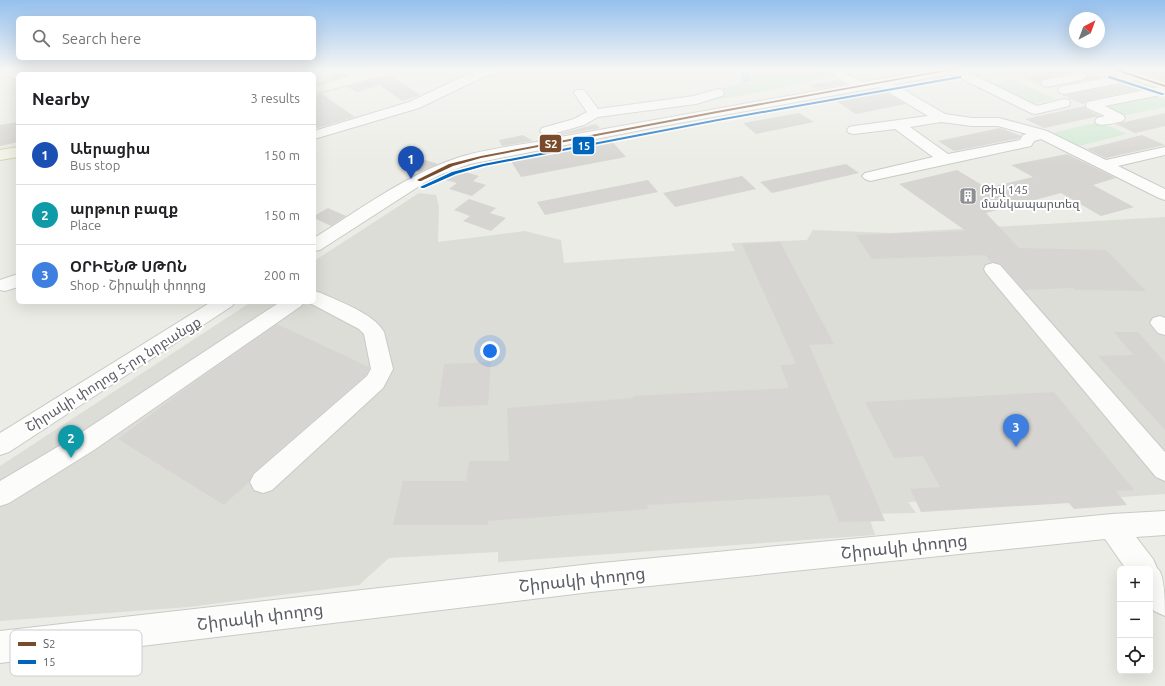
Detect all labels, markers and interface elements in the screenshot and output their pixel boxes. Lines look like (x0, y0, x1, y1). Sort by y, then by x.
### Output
north arrow (1069, 12, 1105, 48)
search box (16, 16, 316, 60)
icon: search (30, 27, 52, 49)
text: Search here (62, 30, 141, 47)
text: Nearby (32, 89, 90, 108)
text: 3 results (250, 91, 300, 105)
line badge: Տ2 (539, 134, 562, 153)
line badge: 15 (572, 136, 595, 155)
text: Տ2 (545, 138, 557, 150)
text: Աերացիա (70, 140, 150, 157)
text: 15 (578, 140, 590, 152)
pin: 1 (398, 146, 424, 179)
text: 1 (41, 148, 49, 162)
text: 150 m (264, 148, 300, 162)
text: Bus stop (70, 158, 120, 172)
place label: Թիվ 145 մանկապարտեզ (981, 183, 1080, 211)
building icon: Թիվ 145 մանկապարտեզ (958, 186, 978, 206)
text: արթուր բազք (70, 200, 178, 217)
text: 2 (41, 208, 49, 222)
text: 150 m (264, 208, 300, 222)
text: Place (70, 218, 101, 232)
text: ՕՐԻԵՆԹ ՍԹՈՆ (70, 258, 187, 275)
text: 3 (41, 268, 49, 282)
text: 200 m (264, 268, 300, 282)
text: Shop · Շիրակի փողոց (70, 278, 206, 292)
street label: Շիրակի փողոց 5-րդ նրբանցք (22, 313, 204, 435)
your location (480, 341, 500, 361)
pin: 3 (1003, 414, 1029, 447)
pin: 2 (58, 425, 84, 458)
street label: Շիրակի փողոց (840, 530, 968, 563)
street label: Շիրակի փողոց (518, 563, 646, 596)
map controls (1117, 566, 1153, 674)
button: + (1117, 566, 1153, 602)
street label: Շիրակի փողոց (196, 599, 324, 634)
button: − (1117, 602, 1153, 638)
legend (10, 630, 142, 676)
text: Տ2 (43, 638, 56, 650)
button: locate (1117, 638, 1153, 674)
text: 15 (43, 656, 55, 668)

